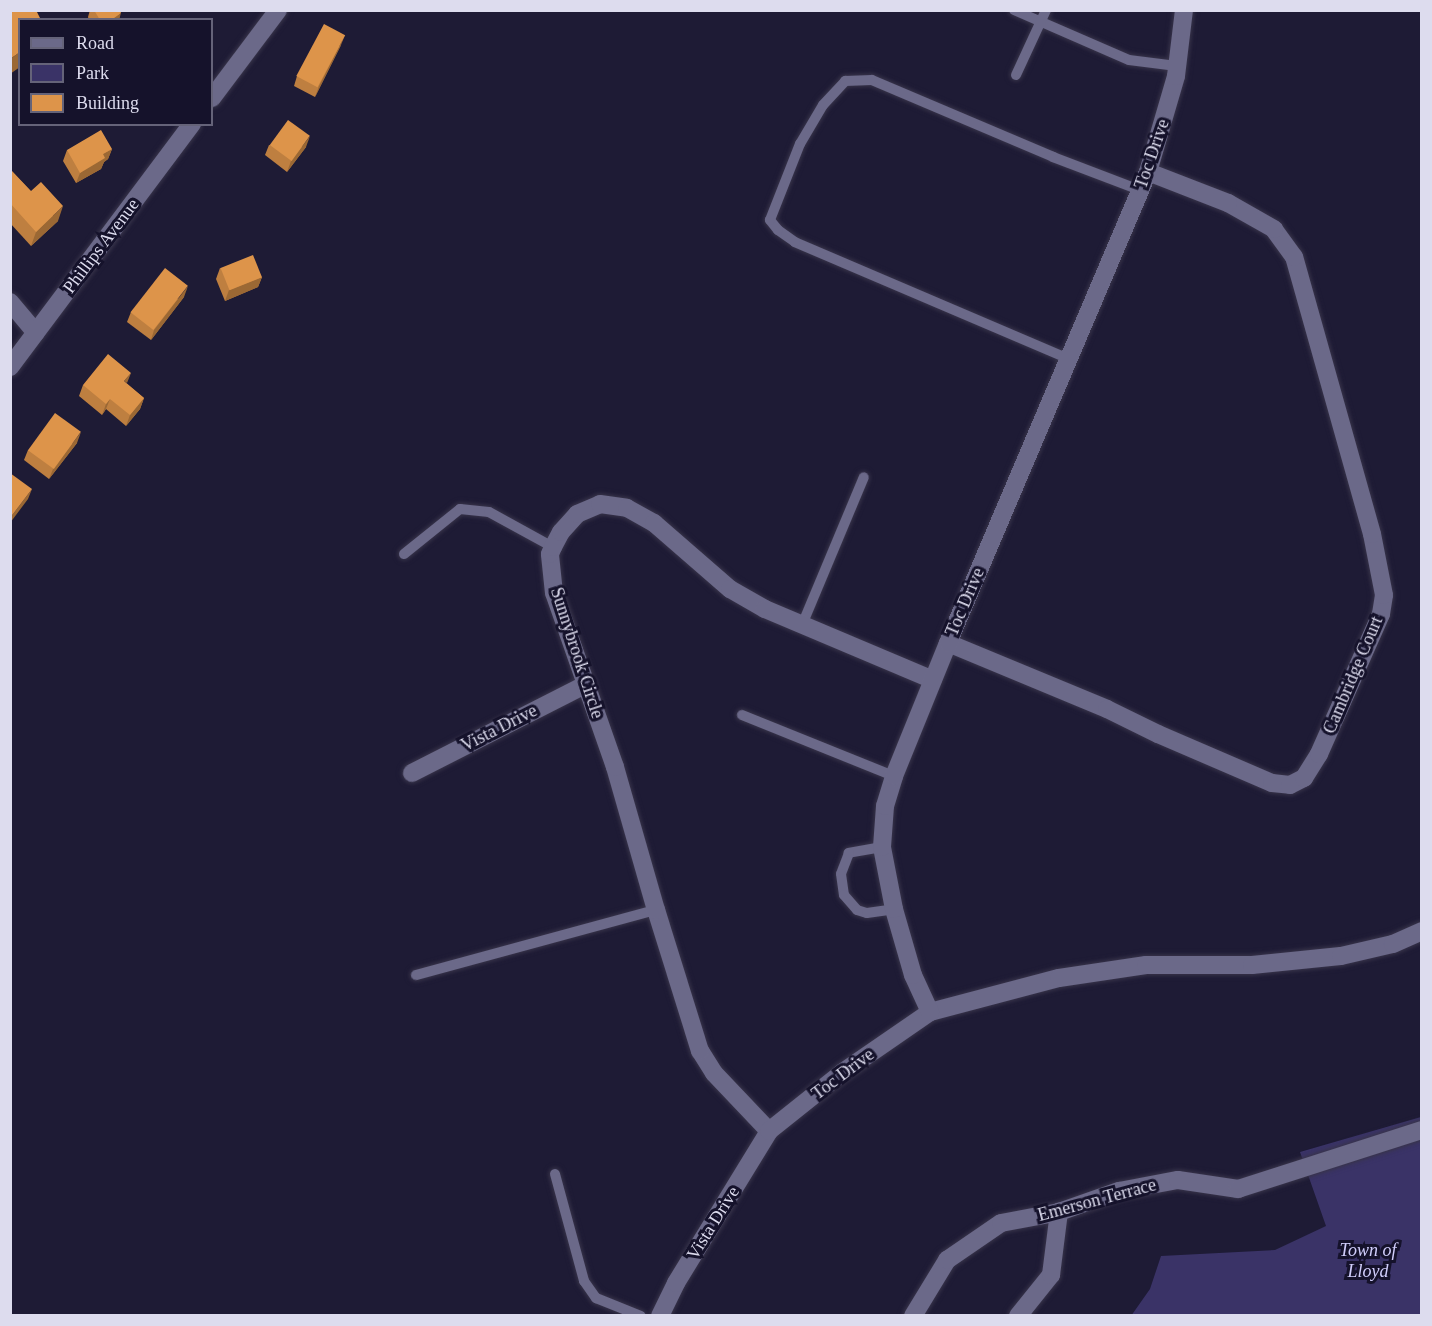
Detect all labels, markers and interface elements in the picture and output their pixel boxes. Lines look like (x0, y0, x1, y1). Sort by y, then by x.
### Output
legend (18, 18, 213, 126)
text: Road (76, 33, 114, 53)
text: Park (76, 63, 109, 83)
text: Building (76, 93, 139, 113)
street label: Toc Drive (1130, 116, 1174, 192)
street label: Phillips Avenue (58, 194, 144, 298)
street label: Toc Drive (941, 565, 989, 639)
street label: Sunnybrook Circle (546, 585, 608, 721)
street label: Cambridge Court (1319, 613, 1387, 737)
street label: Vista Drive (457, 700, 541, 756)
street label: Toc Drive (808, 1044, 878, 1104)
street label: Emerson Terrace (1035, 1174, 1159, 1226)
street label: Vista Drive (682, 1182, 744, 1264)
park label: Town of Lloyd (1340, 1240, 1396, 1282)

